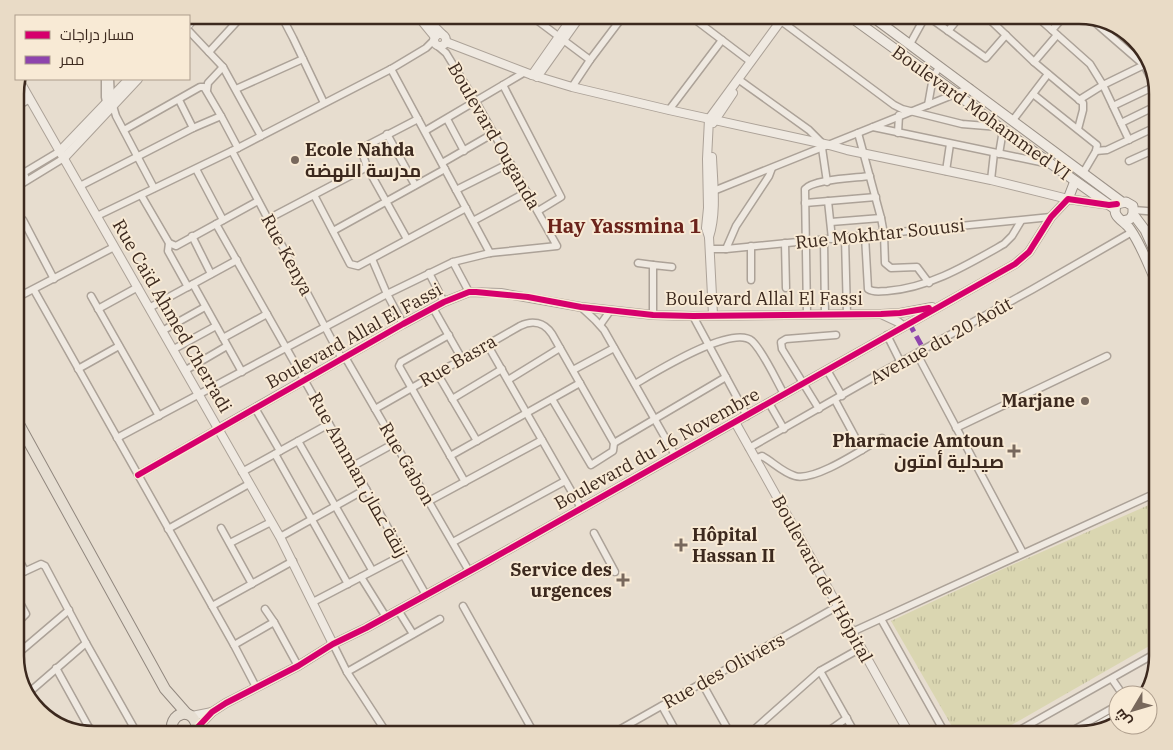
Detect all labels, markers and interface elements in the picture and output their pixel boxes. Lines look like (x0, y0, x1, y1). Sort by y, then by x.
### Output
legend (15, 15, 190, 80)
text: مسار دراجات (60, 25, 134, 44)
street label: Boulevard Mohammed VI (888, 40, 1075, 185)
text: ممر (59, 50, 84, 69)
street label: Boulevard Ouganda (443, 58, 546, 214)
place label: Ecole Nahda مدرسة النهضة (305, 138, 421, 182)
marker: Ecole Nahda مدرسة النهضة (289, 154, 301, 166)
street label: Rue Kenya (256, 210, 319, 300)
district label: Hay Yassmina 1 (547, 212, 701, 239)
street label: Rue Mokhtar Souusi (794, 213, 966, 254)
street label: Rue Caïd Ahmed Cherradi (108, 215, 237, 417)
street label: Boulevard Allal El Fassi (262, 277, 446, 394)
street label: Boulevard Allal El Fassi (665, 287, 863, 310)
street label: Avenue du 20 Août (865, 292, 1016, 389)
street label: Rue Basra (415, 329, 501, 392)
street label: Boulevard du 16 Novembre (550, 382, 763, 515)
street label: Rue Amman زنقة عمان (304, 388, 413, 561)
place label: Marjane (1002, 389, 1075, 412)
marker: Marjane (1079, 395, 1091, 407)
street label: Rue Gabon (374, 418, 440, 510)
place label: Pharmacie Amtoun صيدلية أمتون (832, 429, 1004, 473)
marker: Pharmacie Amtoun صيدلية أمتون (1008, 445, 1020, 457)
street label: Boulevard de l'Hôpital (767, 491, 878, 666)
place label: Hôpital Hassan II (692, 523, 775, 567)
marker: Hôpital Hassan II (674, 538, 688, 552)
place label: Service des urgences (510, 558, 612, 602)
marker: Service des urgences (616, 573, 630, 587)
street label: Rue des Oliviers (659, 627, 789, 714)
north arrow (1108, 685, 1158, 735)
text: ش (1110, 705, 1135, 731)

